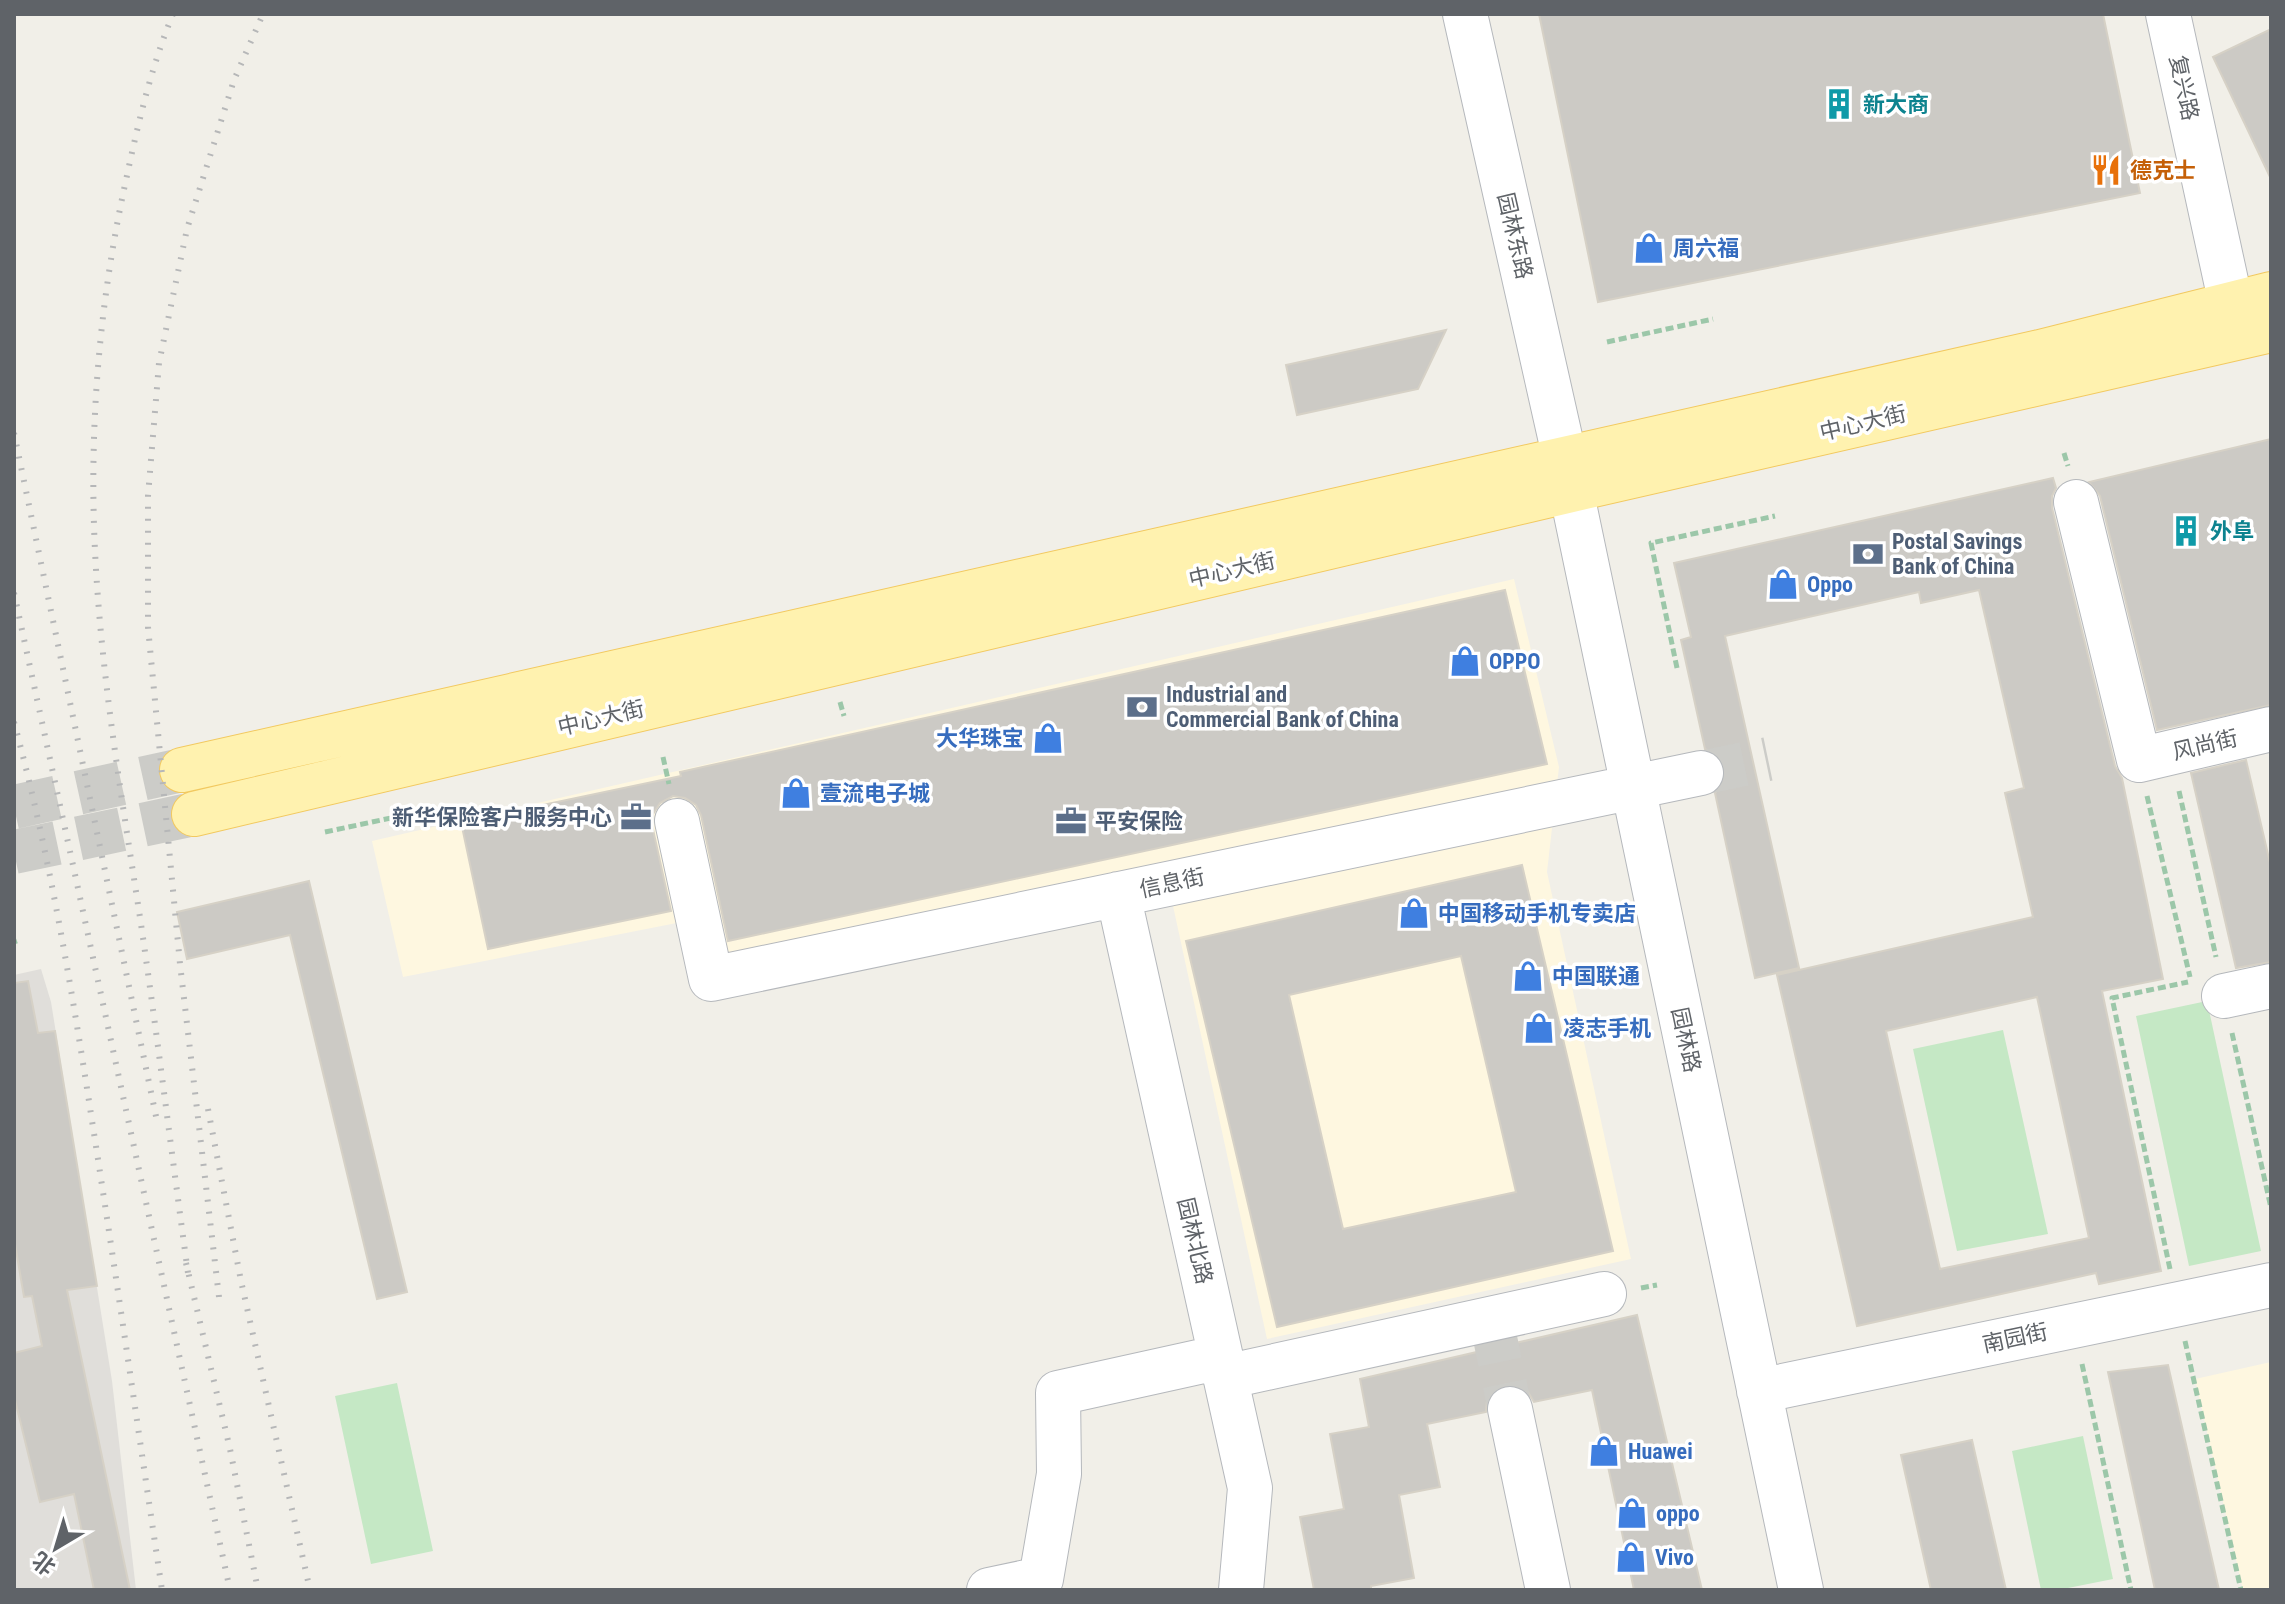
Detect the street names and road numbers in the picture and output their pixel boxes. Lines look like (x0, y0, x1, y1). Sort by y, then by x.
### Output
street label: 复兴路 (2165, 53, 2203, 123)
street label: 园林东路 (1493, 190, 1537, 282)
street label: 中心大街 (1817, 401, 1909, 445)
street label: 中心大街 (1186, 548, 1278, 592)
street label: 中心大街 (555, 696, 647, 740)
street label: 风尚街 (2170, 725, 2240, 765)
street label: 信息街 (1137, 864, 1207, 902)
street label: 园林路 (1667, 1005, 1705, 1075)
street label: 园林北路 (1173, 1195, 1217, 1287)
street label: 南园街 (1980, 1319, 2050, 1357)

